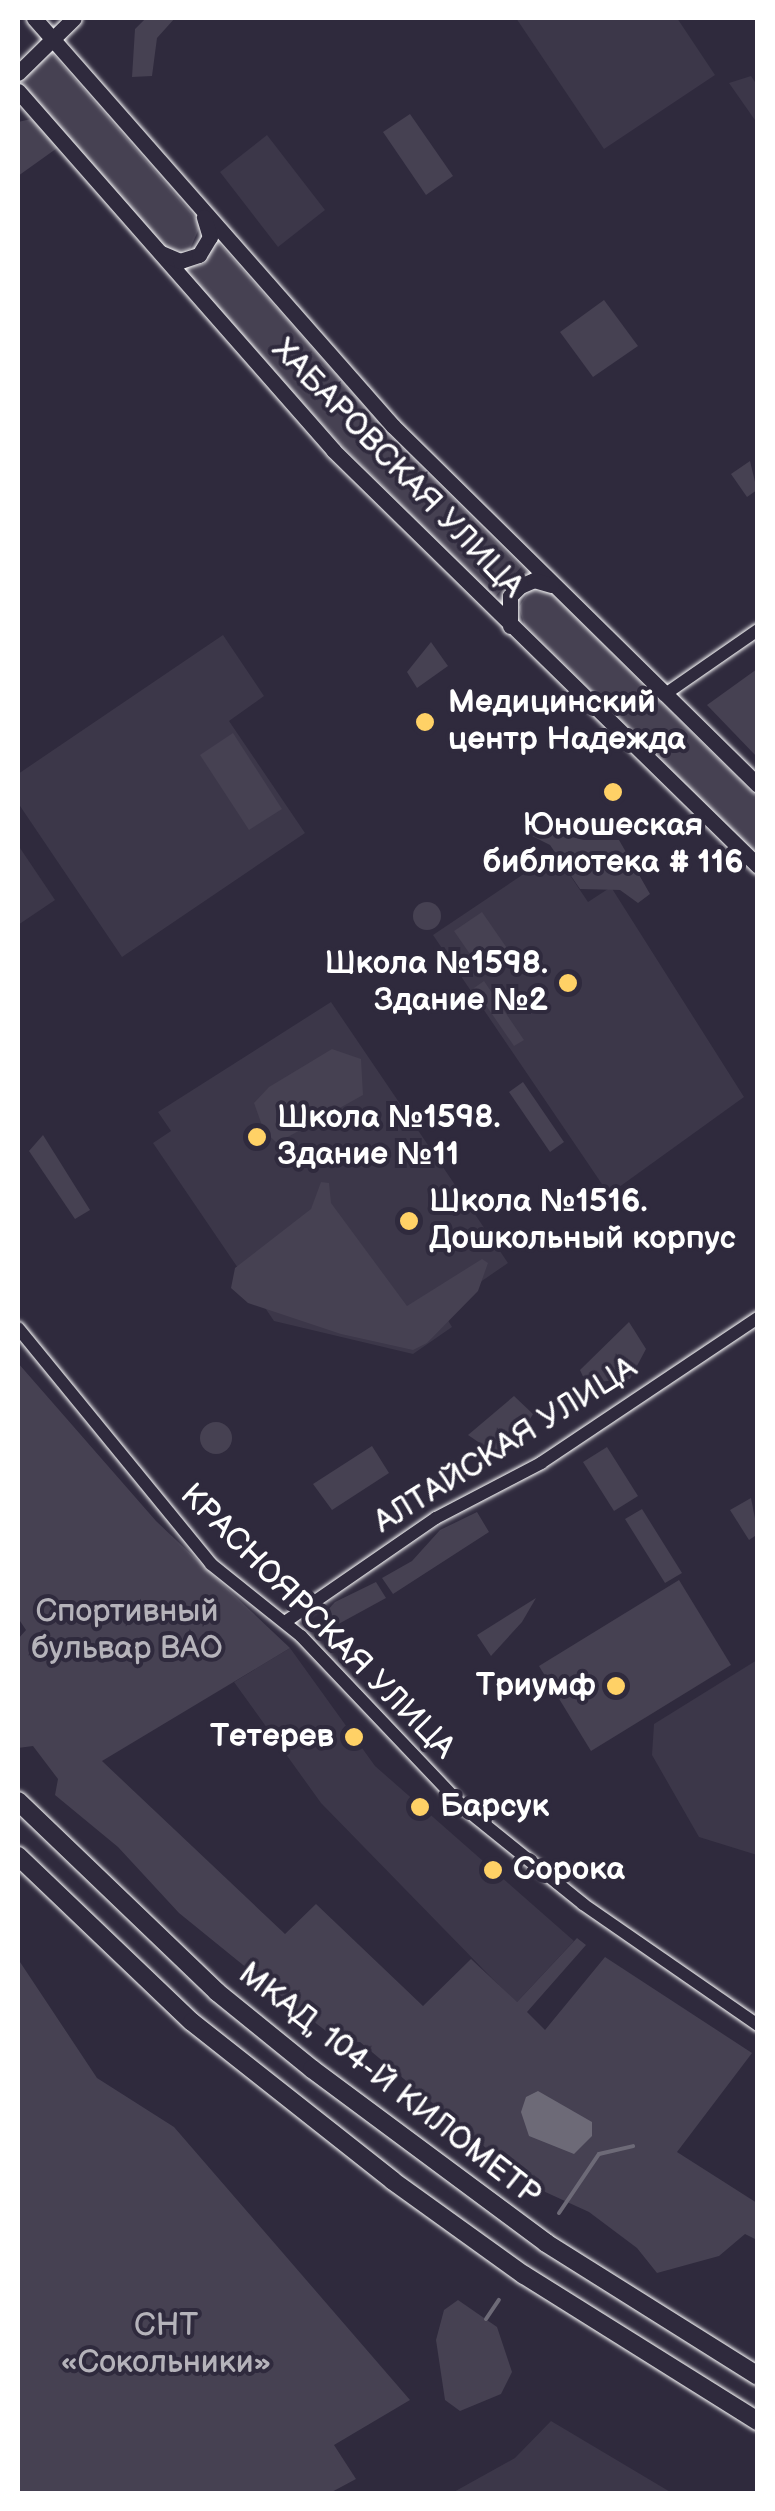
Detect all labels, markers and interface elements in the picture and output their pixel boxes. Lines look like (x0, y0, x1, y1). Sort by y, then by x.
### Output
street label: ХАБАРОВСКАЯ УЛИЦА (263, 331, 531, 607)
place label: Медицинский центр Надежда (448, 685, 686, 760)
marker: Медицинский центр Надежда (412, 709, 438, 735)
marker: Юношеская библиотека # 116 (602, 781, 624, 803)
place label: Юношеская библиотека # 116 (482, 808, 744, 883)
place label: Школа №1598. Здание №2 (324, 946, 548, 1021)
marker: Школа №1598. Здание №2 (557, 972, 579, 994)
place label: Школа №1598. Здание №11 (277, 1100, 501, 1175)
marker: Школа №1598. Здание №11 (246, 1126, 268, 1148)
place label: Школа №1516. Дошкольный корпус (429, 1184, 736, 1259)
marker: Школа №1516. Дошкольный корпус (398, 1210, 420, 1232)
street label: АЛТАЙСКАЯ УЛИЦА (367, 1349, 645, 1543)
street label: КРАСНОЯРСКАЯ УЛИЦА (172, 1477, 462, 1767)
park label: Спортивный бульвар ВАО (31, 1594, 223, 1669)
place label: Триумф (476, 1667, 596, 1705)
marker: Триумф (605, 1675, 627, 1697)
place label: Тетерев (210, 1718, 334, 1756)
marker: Тетерев (343, 1726, 365, 1748)
place label: Барсук (440, 1788, 549, 1826)
marker: Барсук (409, 1796, 431, 1818)
place label: Сорока (513, 1851, 625, 1889)
marker: Сорока (482, 1859, 504, 1881)
street label: МКАД, 104-Й КИЛОМЕТР (230, 1955, 548, 2215)
park label: СНТ «Сокольники» (61, 2308, 271, 2383)

